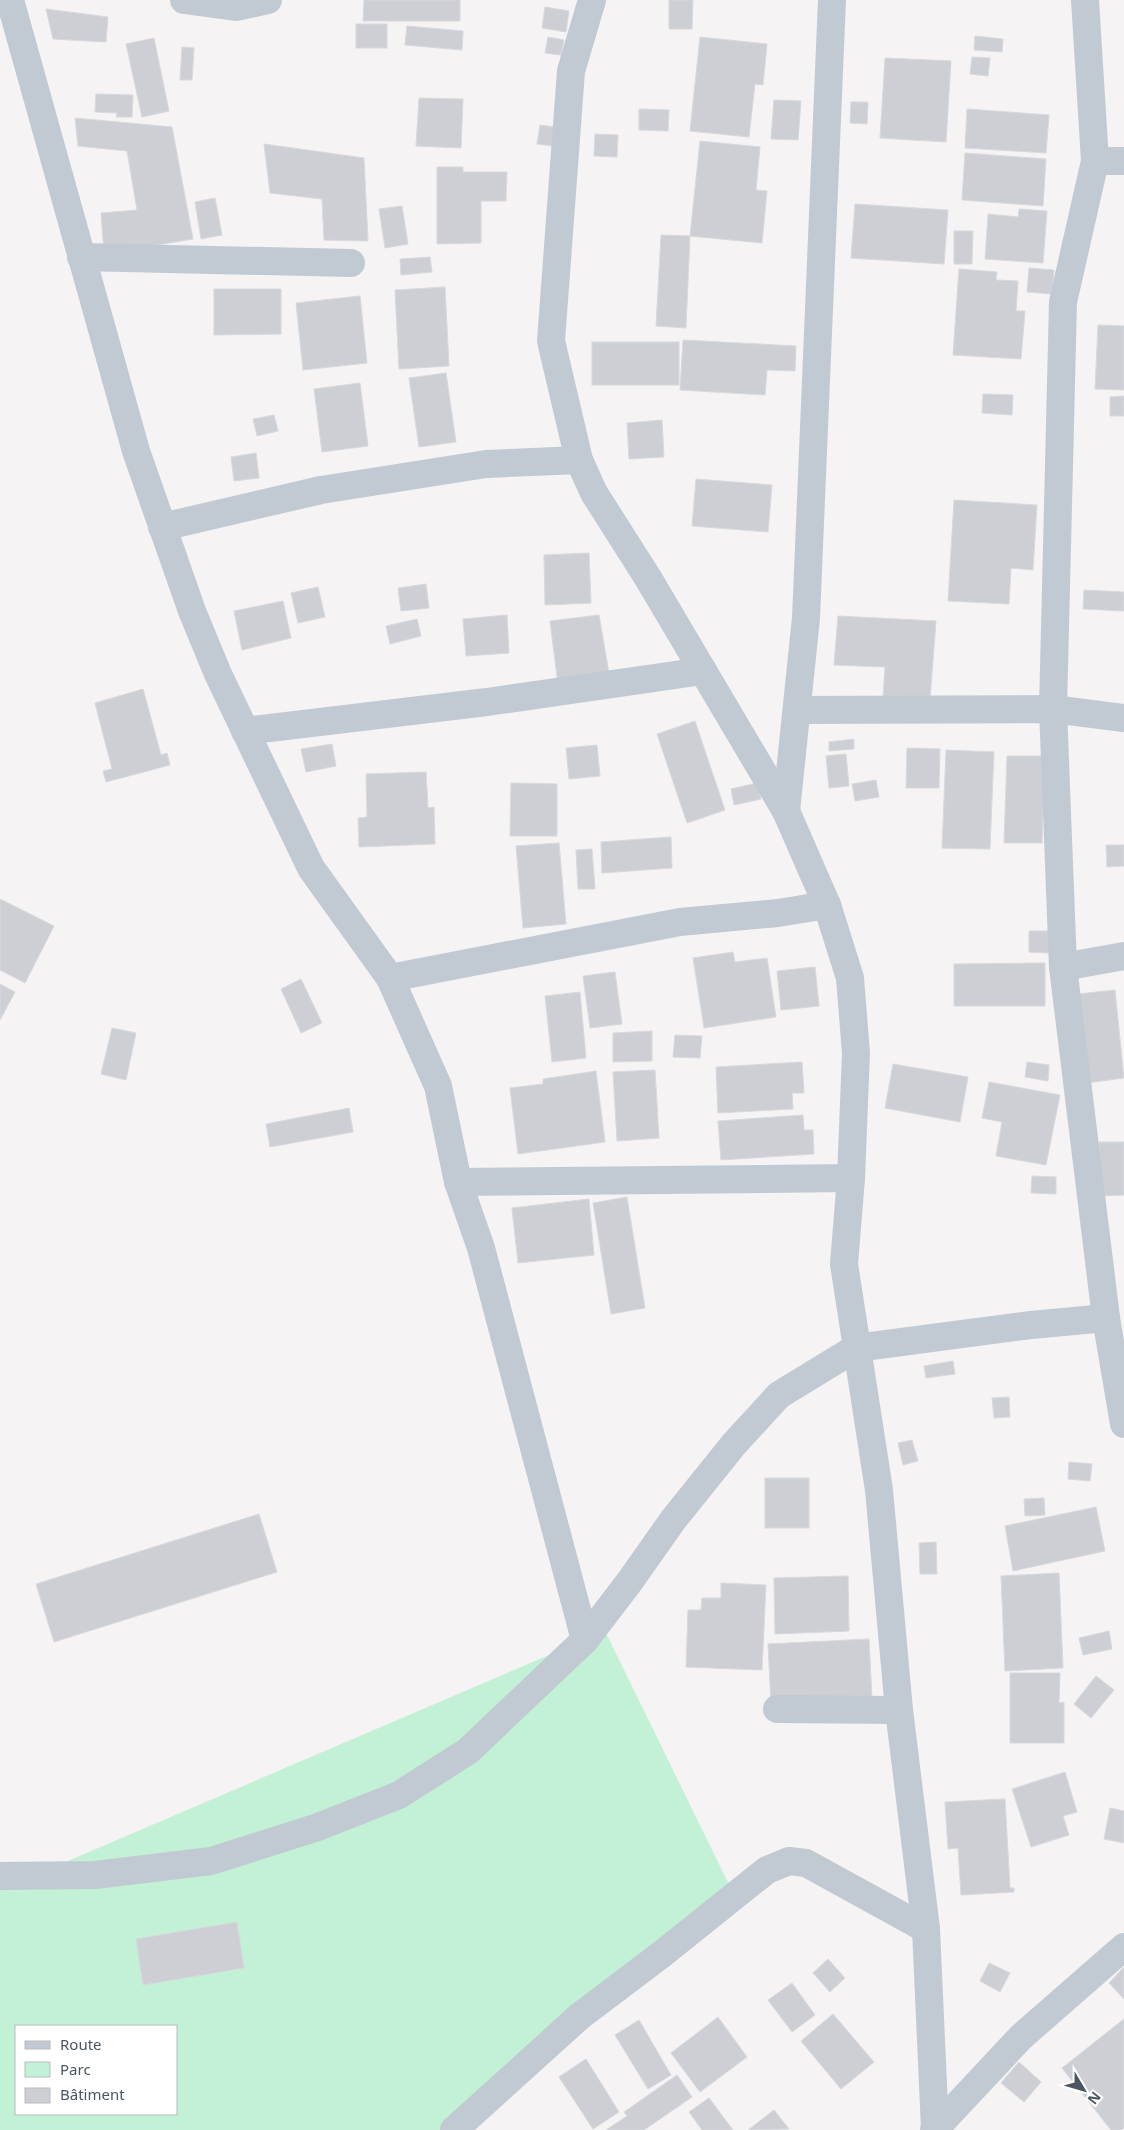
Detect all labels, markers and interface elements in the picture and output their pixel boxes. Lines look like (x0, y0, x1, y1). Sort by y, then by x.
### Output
legend (15, 2025, 178, 2115)
text: Route (60, 2034, 102, 2054)
text: Parc (60, 2059, 91, 2079)
north arrow (1059, 2065, 1109, 2115)
text: Bâtiment (60, 2084, 125, 2104)
text: N (1084, 2088, 1106, 2109)

